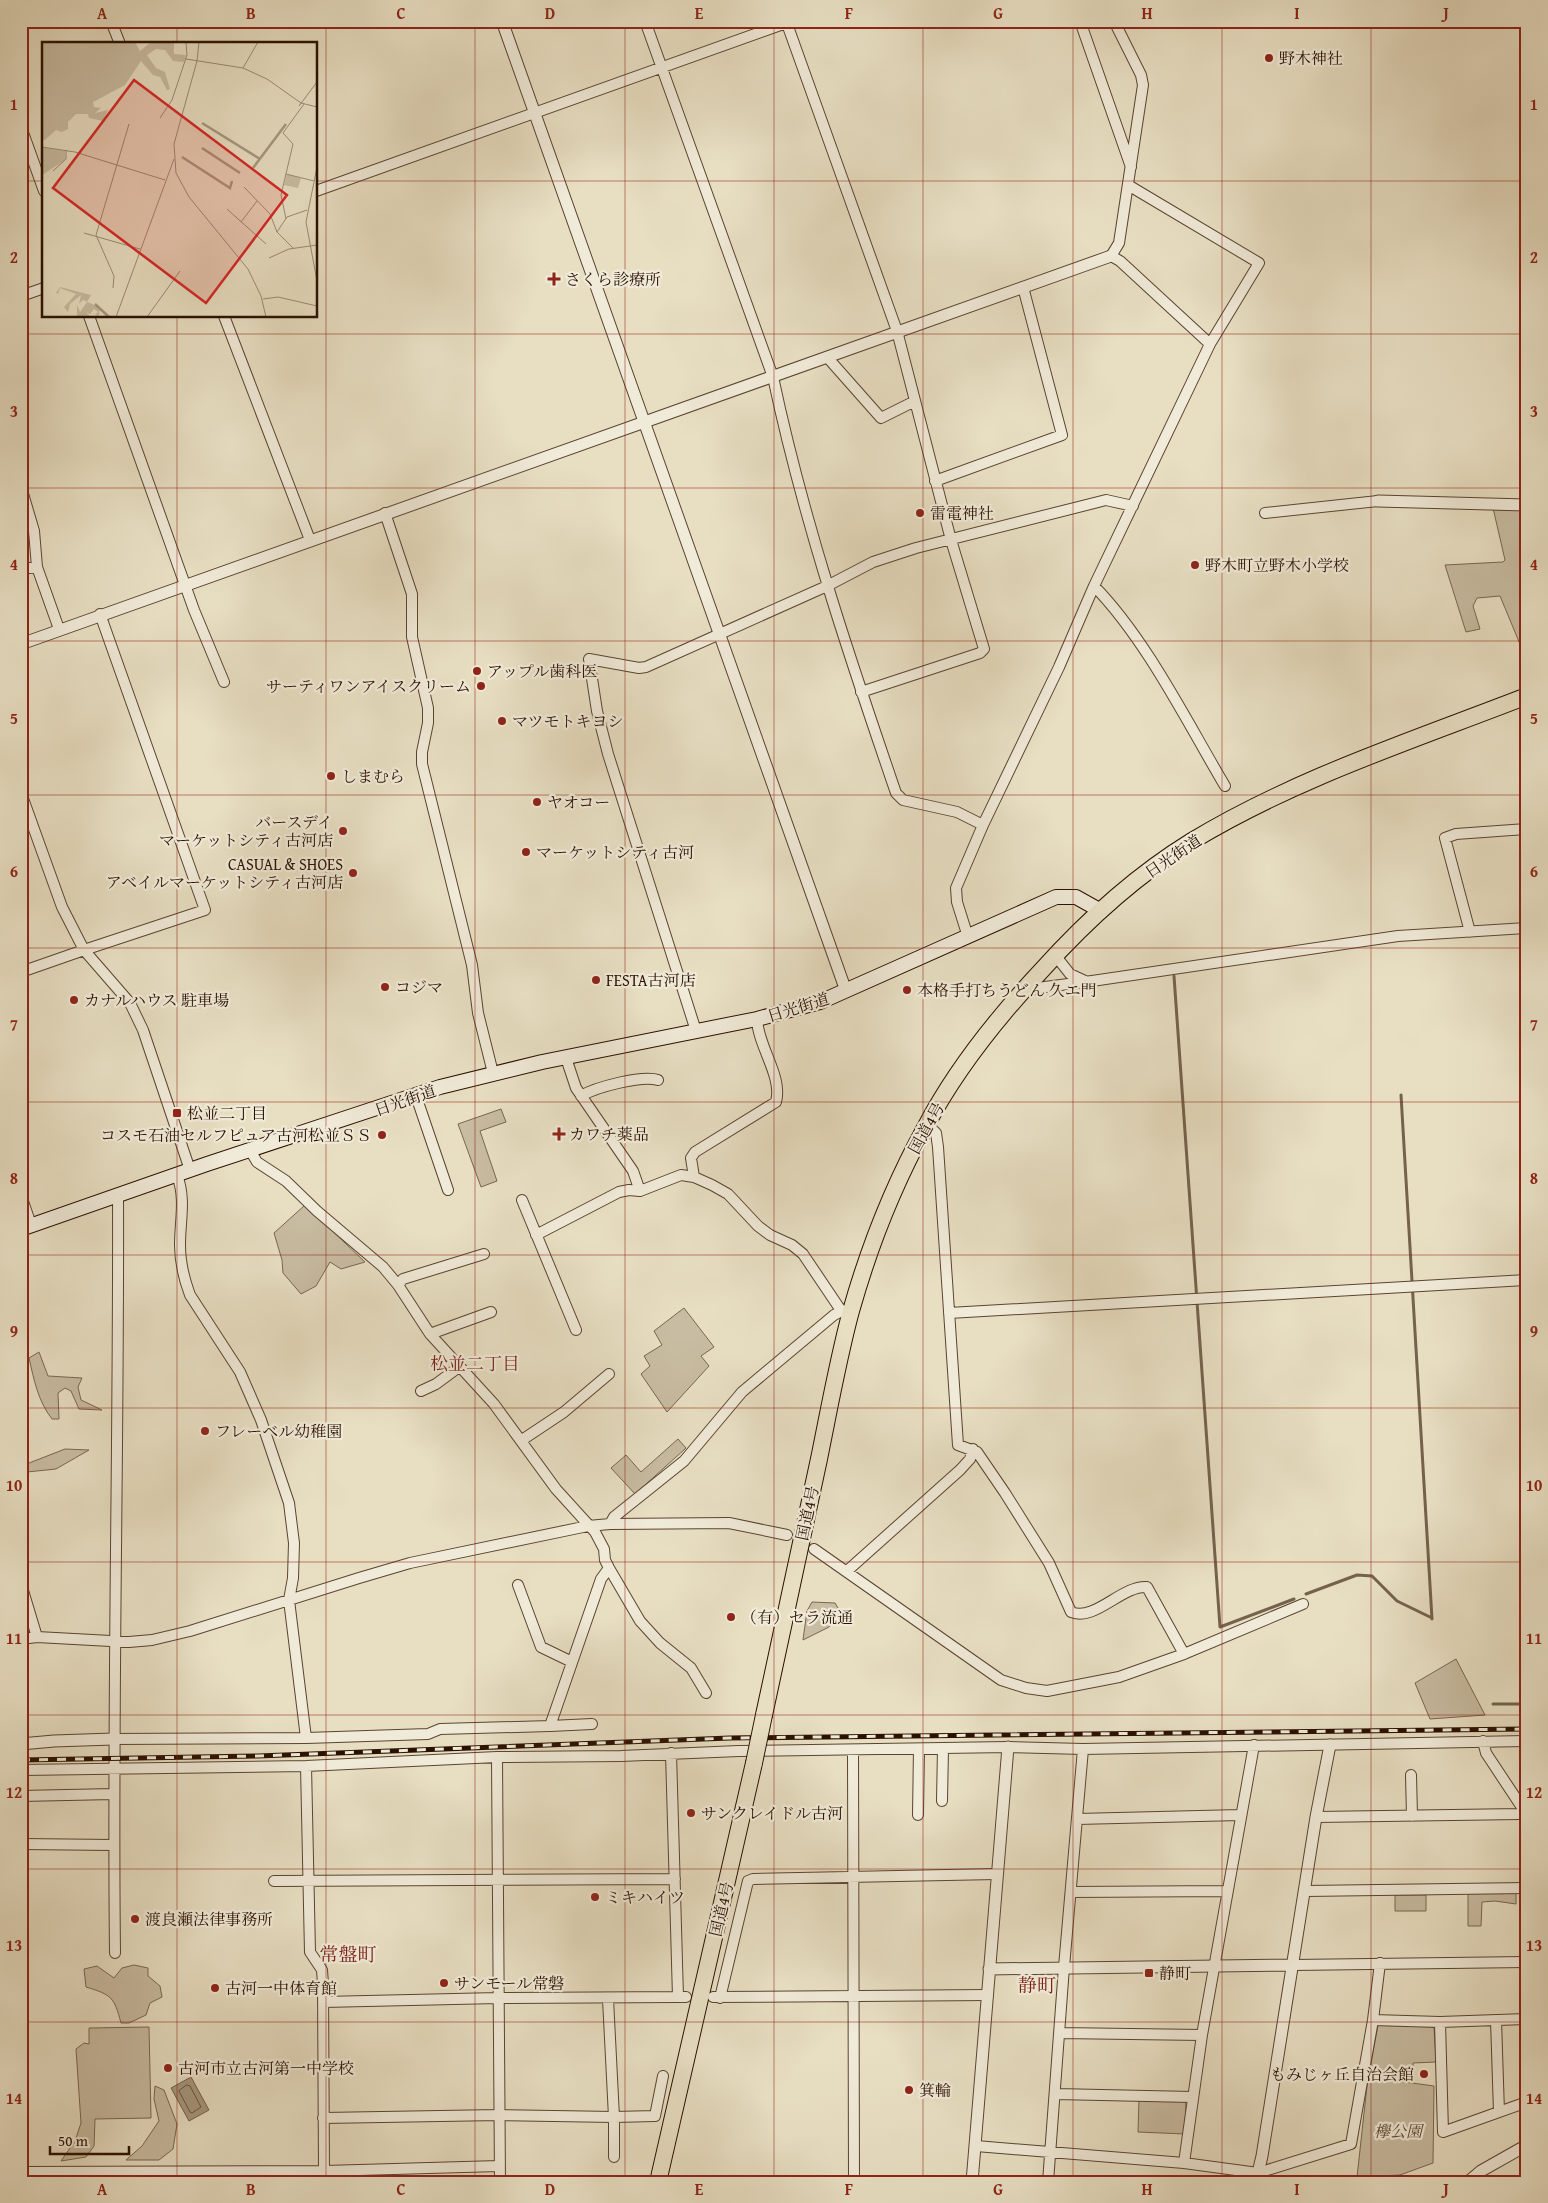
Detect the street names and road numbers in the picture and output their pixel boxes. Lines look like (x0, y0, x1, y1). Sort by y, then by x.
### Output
street label: 日光街道 (1140, 828, 1206, 884)
street label: 日光街道 (764, 986, 832, 1028)
street label: 日光街道 (371, 1078, 439, 1122)
street label: 国道4号 (902, 1098, 950, 1158)
street label: 国道4号 (789, 1483, 825, 1543)
street label: 国道4号 (703, 1879, 739, 1939)

